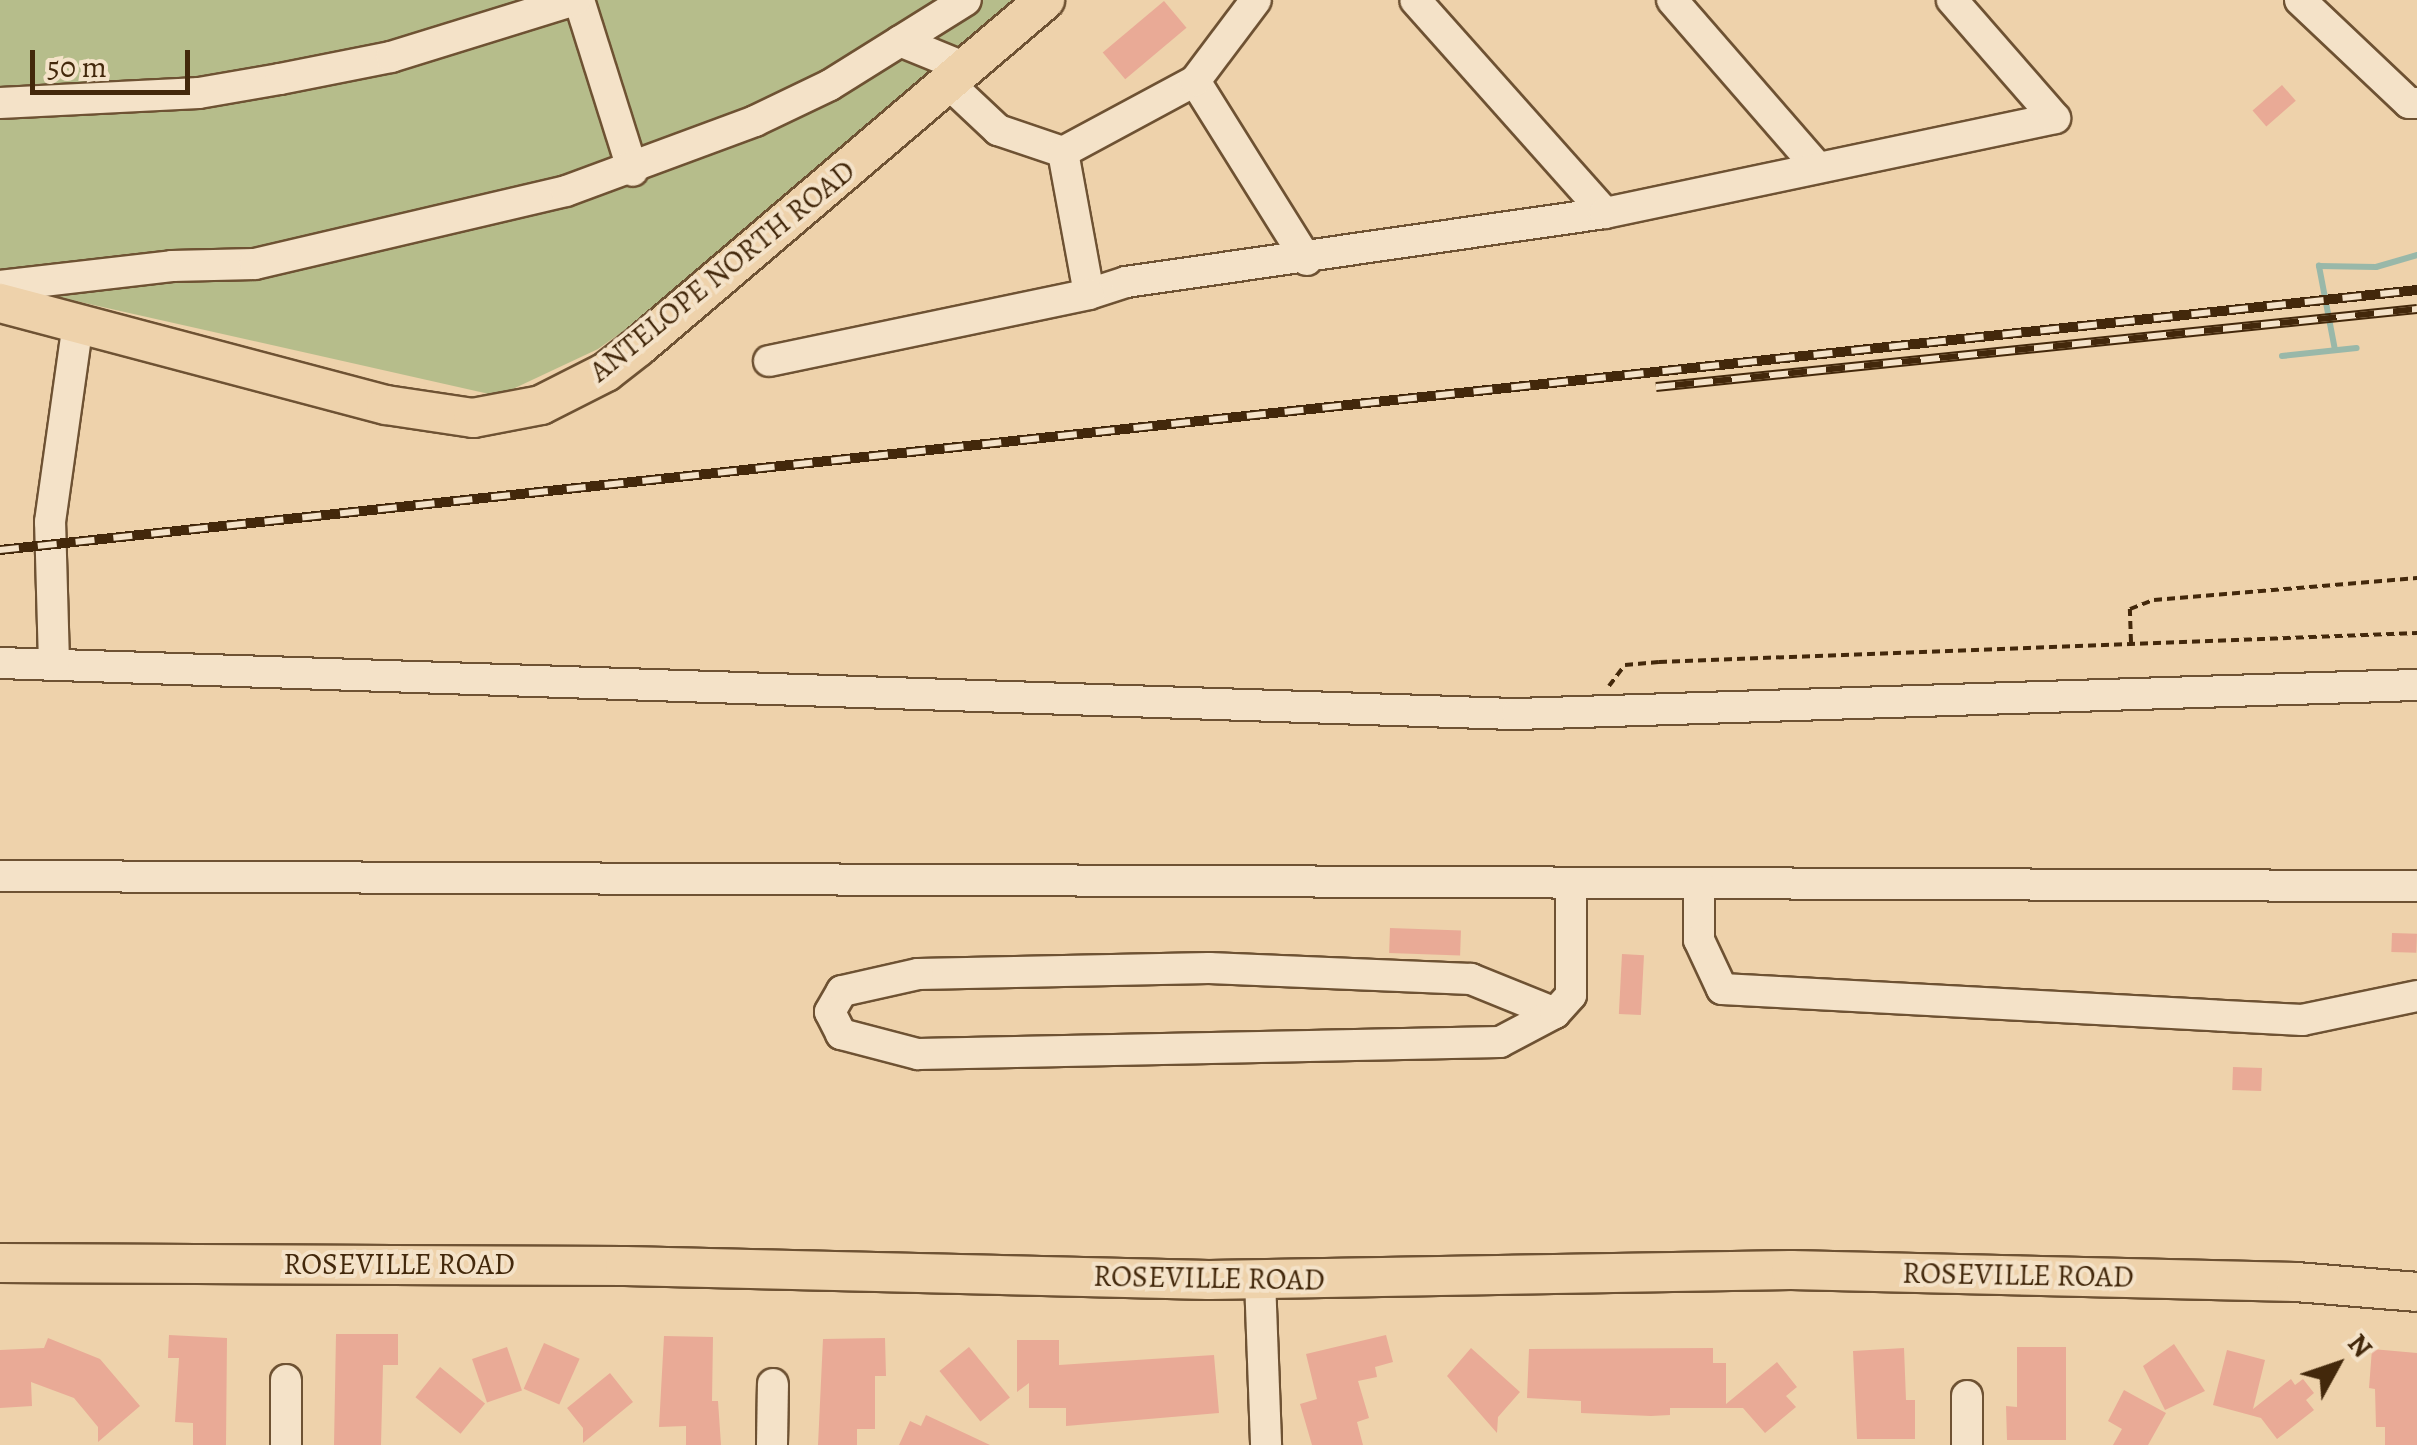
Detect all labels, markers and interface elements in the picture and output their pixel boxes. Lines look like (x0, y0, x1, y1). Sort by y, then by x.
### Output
scale bar (35, 30, 195, 92)
text: 50 m (47, 47, 107, 87)
street label: ANTELOPE NORTH ROAD (582, 153, 862, 389)
street label: ROSEVILLE ROAD (283, 1246, 515, 1282)
street label: ROSEVILLE ROAD (1902, 1255, 2134, 1295)
street label: ROSEVILLE ROAD (1093, 1258, 1325, 1298)
north arrow (2287, 1315, 2387, 1415)
text: N (2339, 1326, 2381, 1366)

